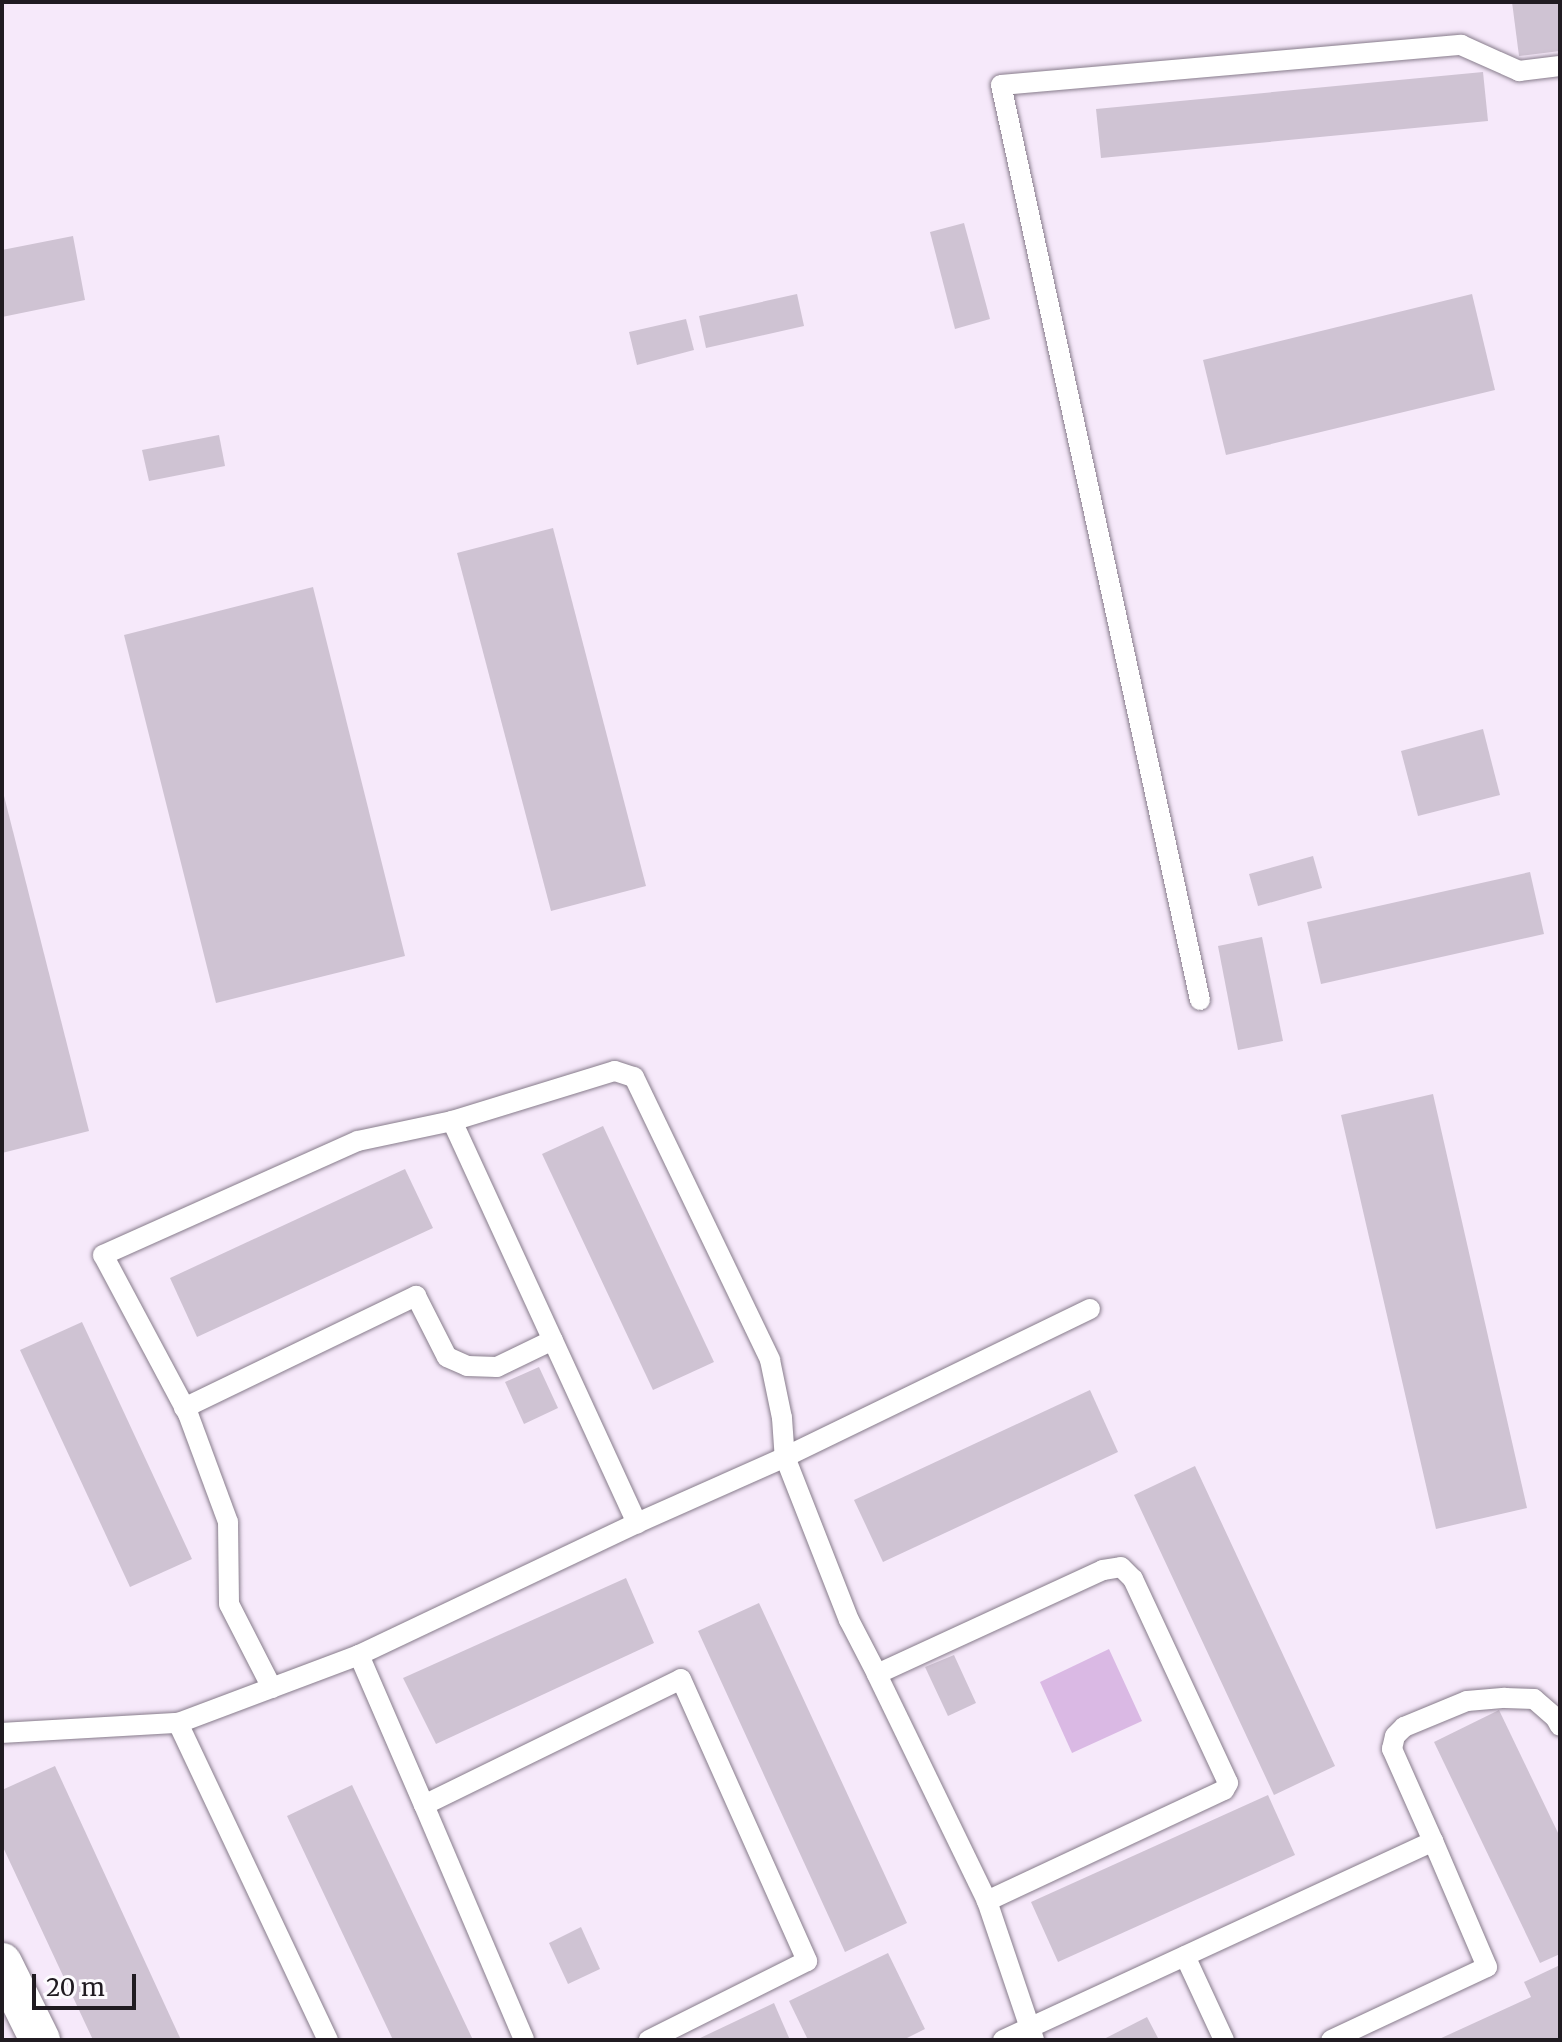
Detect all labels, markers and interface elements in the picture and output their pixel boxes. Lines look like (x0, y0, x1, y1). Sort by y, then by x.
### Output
scale bar (36, 1958, 140, 2008)
text: 20 m (46, 1972, 105, 2003)

